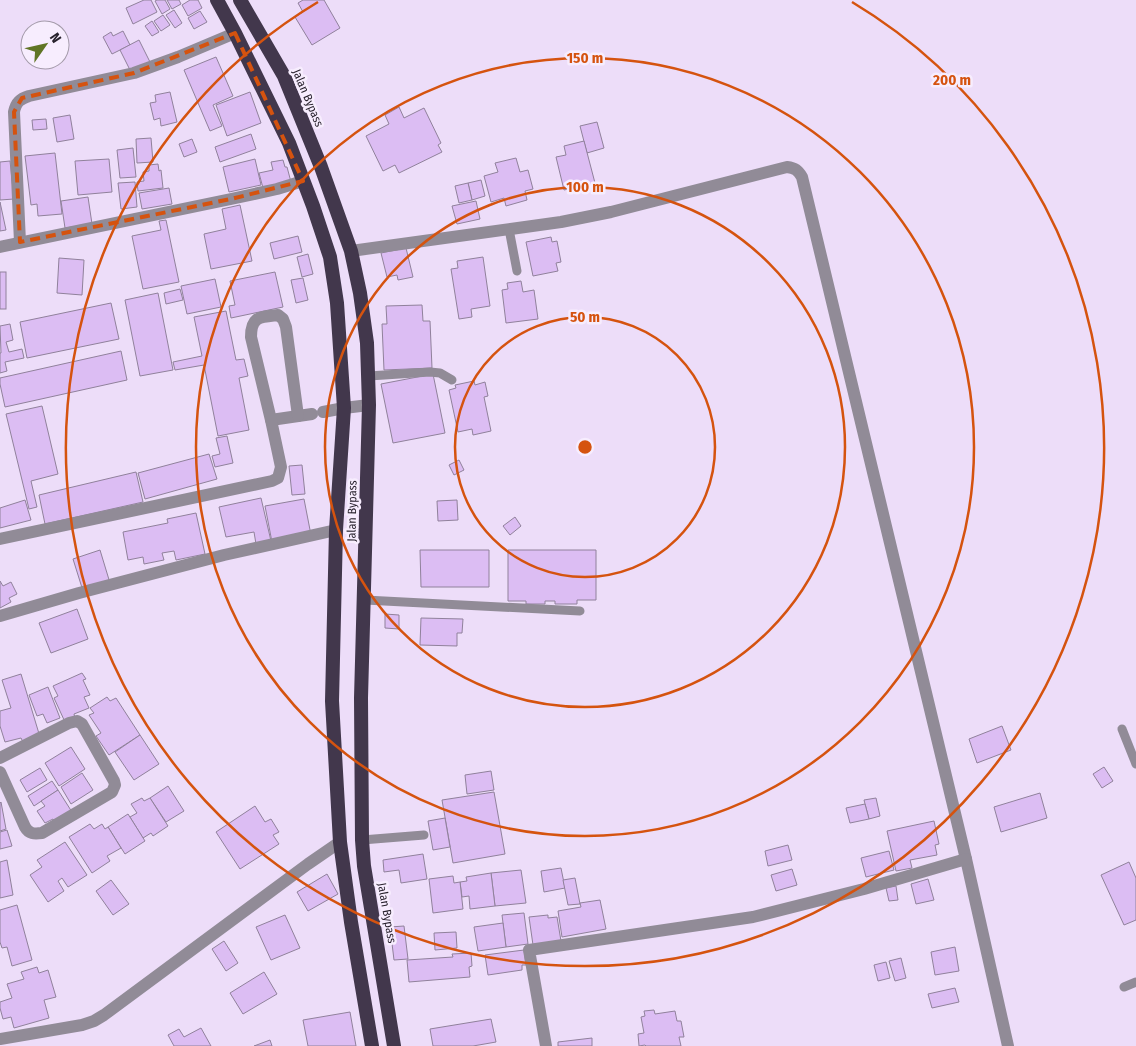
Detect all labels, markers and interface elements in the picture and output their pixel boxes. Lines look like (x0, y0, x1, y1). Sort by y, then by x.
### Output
north arrow (20, 20, 70, 70)
text: N (46, 30, 65, 46)
text: 150 m (567, 49, 603, 67)
street label: Jalan Bypass (290, 67, 326, 129)
text: 200 m (932, 71, 971, 89)
text: 100 m (566, 178, 604, 196)
text: 50 m (570, 308, 600, 326)
centre of rings (576, 438, 594, 456)
street label: Jalan Bypass (344, 480, 360, 542)
street label: Jalan Bypass (375, 882, 399, 944)

